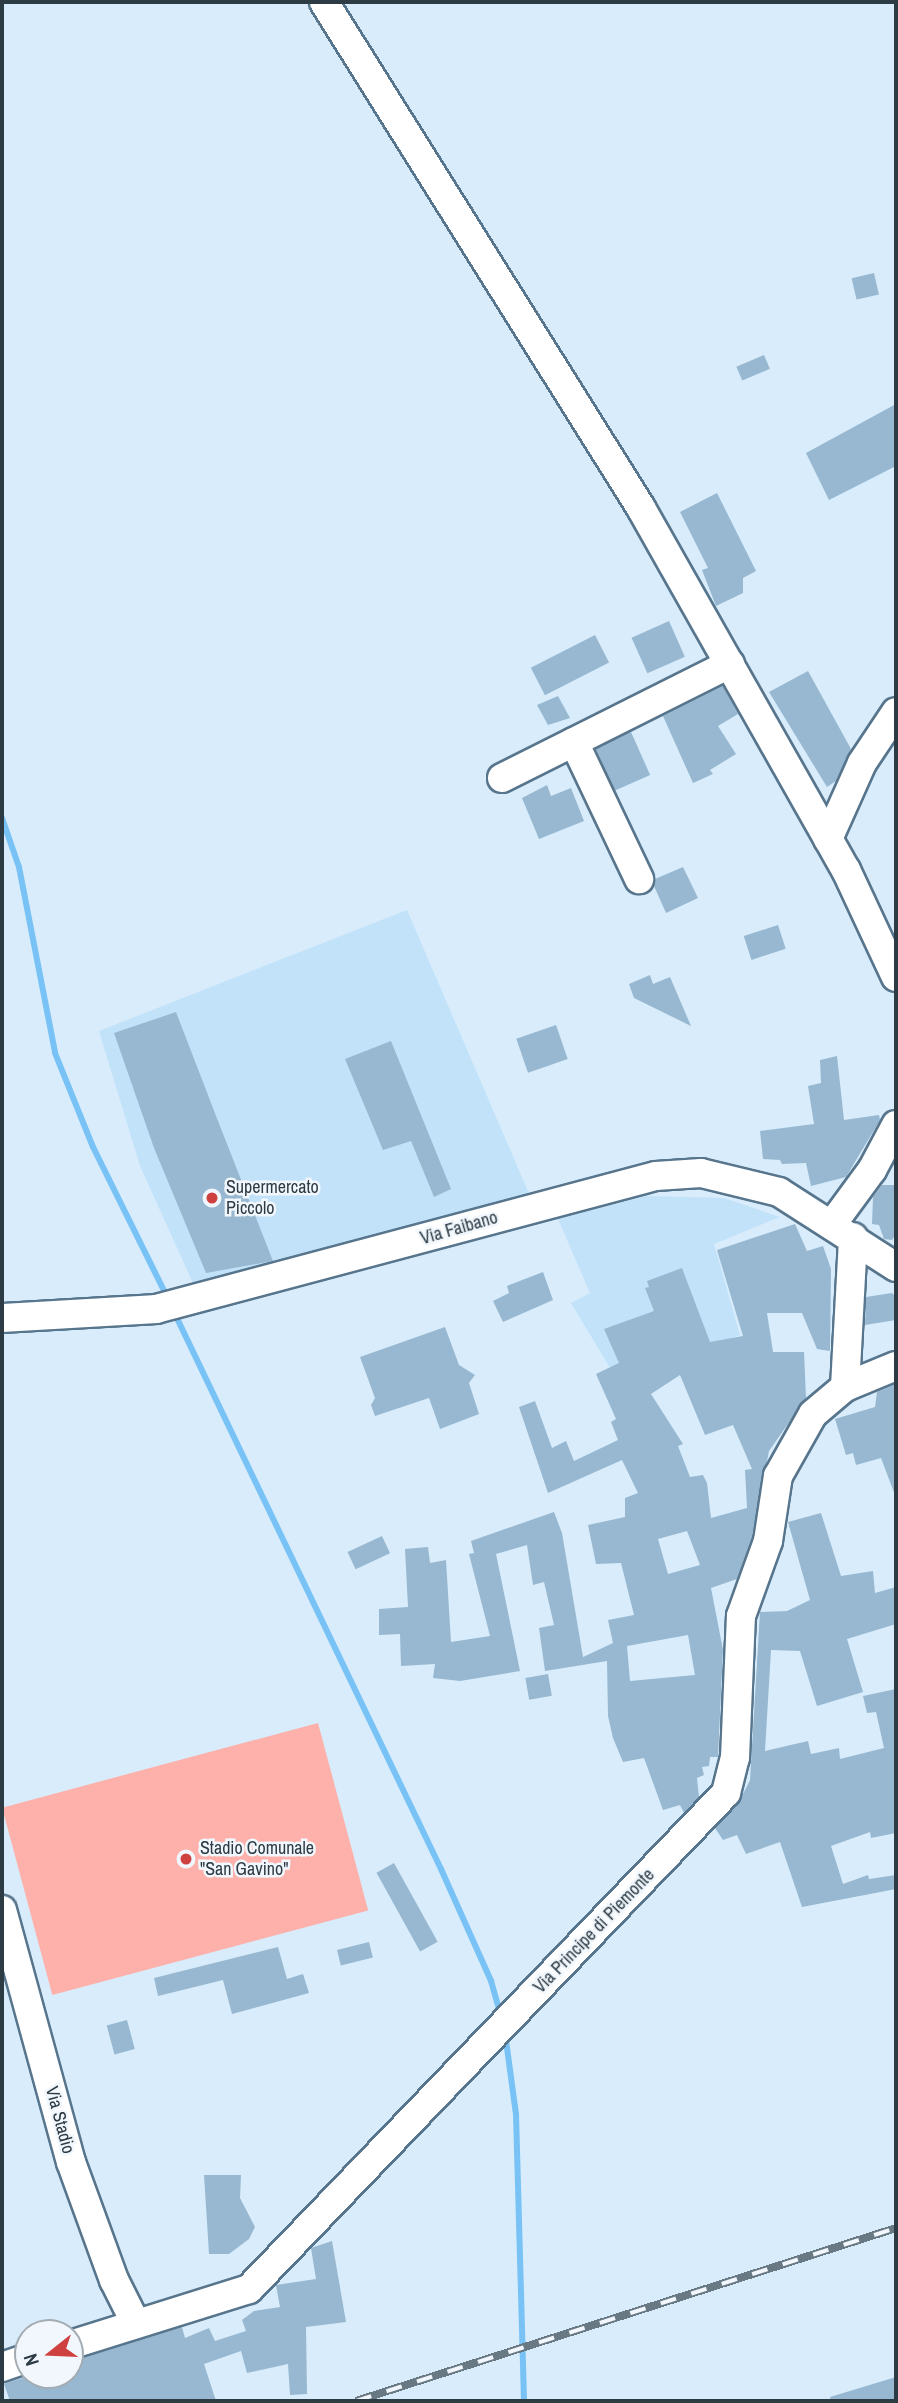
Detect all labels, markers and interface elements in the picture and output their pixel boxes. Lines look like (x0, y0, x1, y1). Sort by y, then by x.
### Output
place label: Supermercato Piccolo (226, 1177, 319, 1220)
marker: Supermercato Piccolo (204, 1190, 220, 1206)
street label: Via Faibano (418, 1207, 500, 1249)
place label: Stadio Comunale "San Gavino" (200, 1838, 314, 1881)
marker: Stadio Comunale "San Gavino" (178, 1851, 194, 1867)
street label: Via Principe di Piemonte (529, 1864, 659, 1998)
street label: Via Stadio (41, 2084, 79, 2156)
north arrow (14, 2319, 84, 2389)
text: N (17, 2351, 45, 2369)

